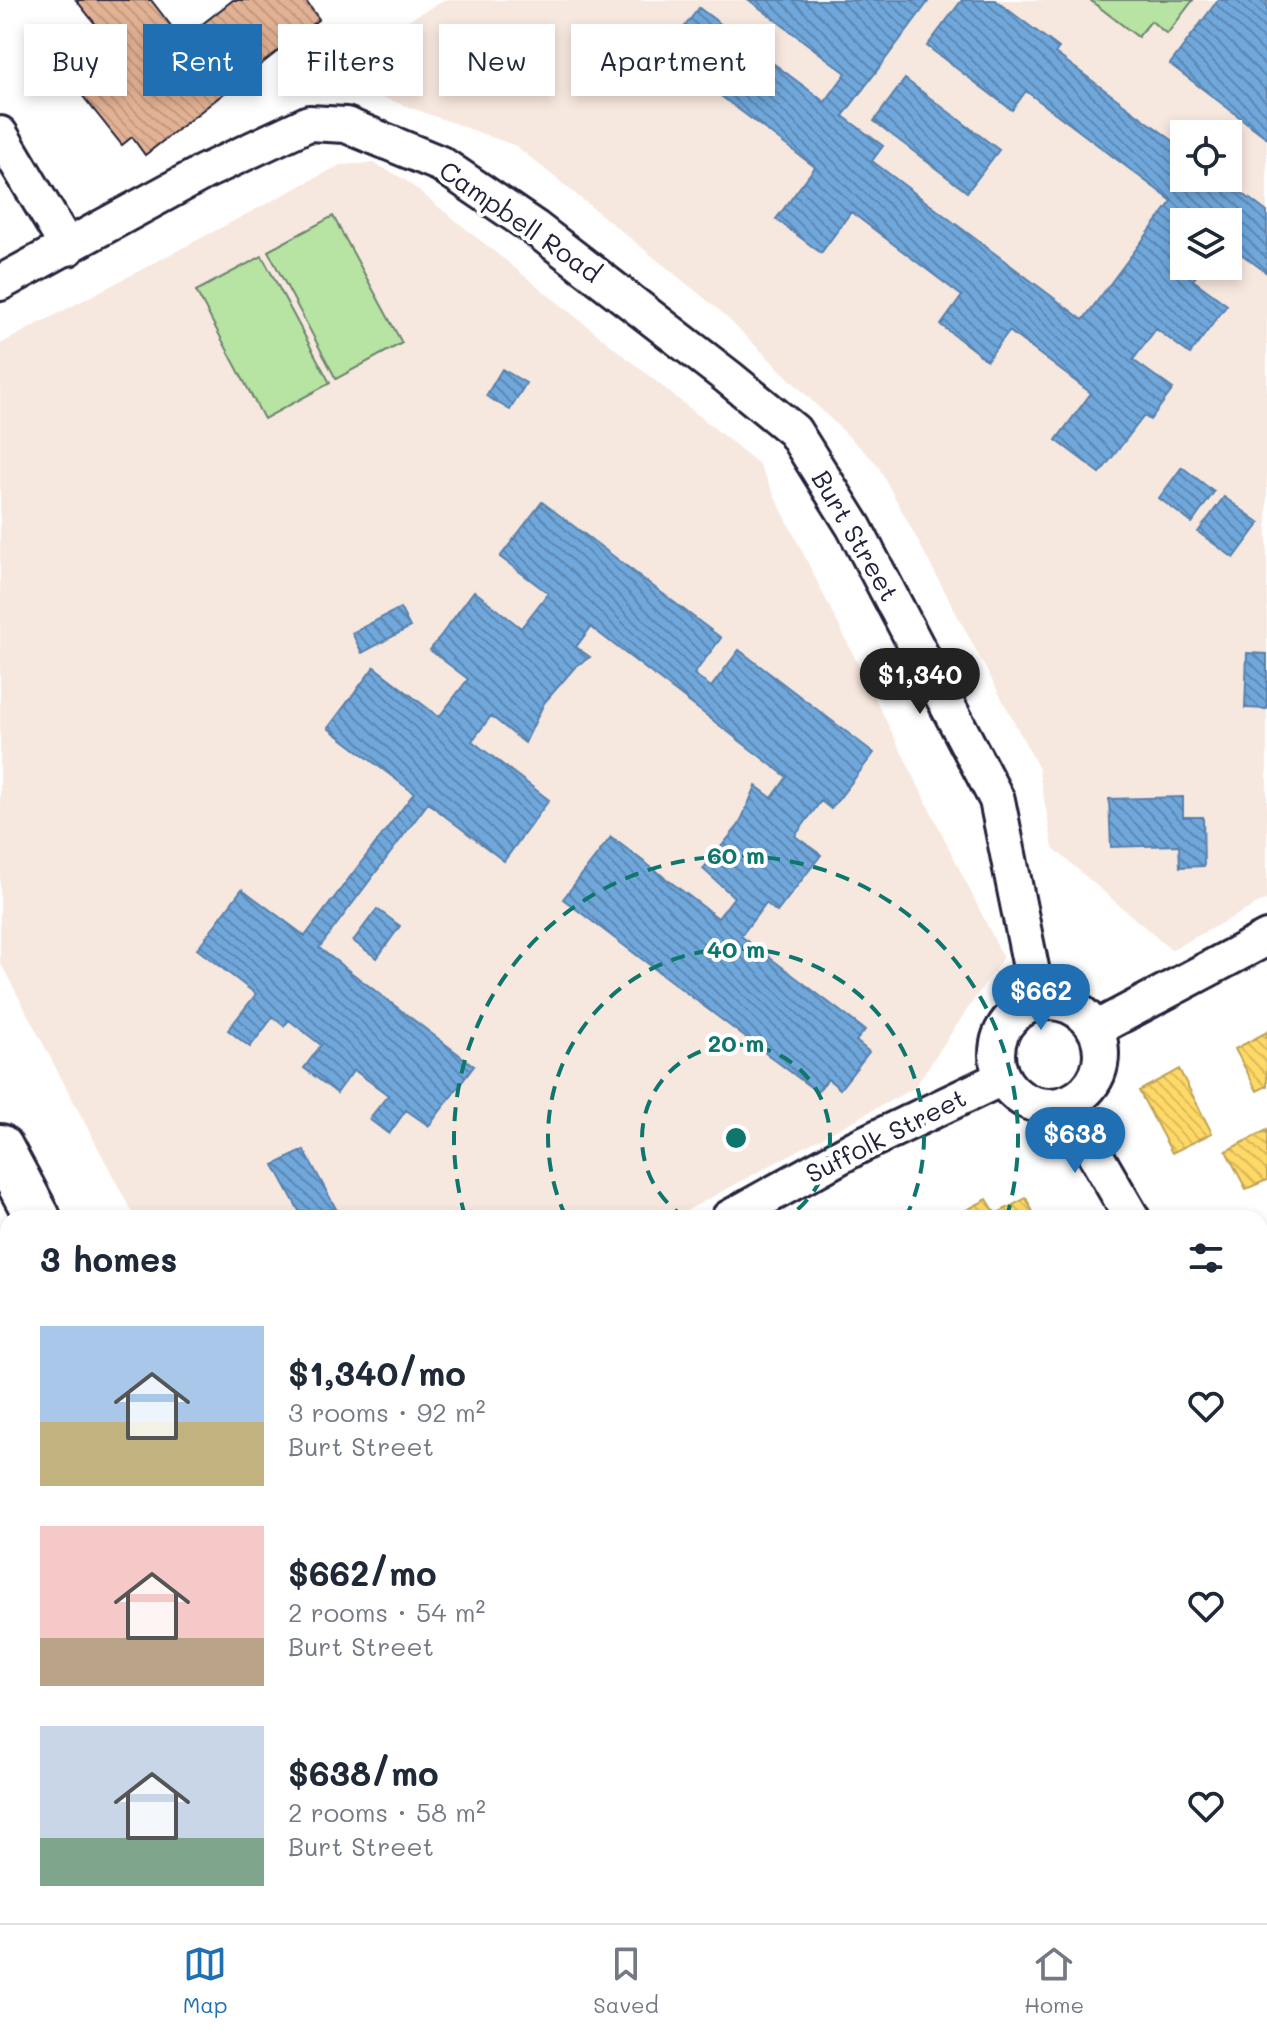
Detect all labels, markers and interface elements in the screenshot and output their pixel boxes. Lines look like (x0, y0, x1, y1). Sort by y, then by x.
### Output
chip: Buy (24, 24, 127, 96)
chip: Rent (143, 24, 262, 96)
chip: Filters (278, 24, 423, 96)
chip: New (439, 24, 555, 96)
chip: Apartment (571, 24, 775, 96)
map controls (1170, 120, 1242, 280)
button: locate (1170, 120, 1242, 192)
street label: Campbell Road (433, 153, 608, 290)
button: layers (1170, 208, 1242, 280)
street label: Burt Street (805, 464, 907, 607)
pin: $1,340 (855, 648, 985, 716)
text: $1,340 (878, 657, 962, 691)
text: 60 m (707, 839, 765, 870)
text: 40 m (707, 933, 765, 964)
pin: $662 (994, 964, 1088, 1032)
text: $662 (1010, 973, 1072, 1007)
text: 20 m (708, 1027, 764, 1058)
street label: Suffolk Street (799, 1080, 972, 1190)
pin: $638 (1028, 1107, 1122, 1175)
text: $638 (1043, 1116, 1107, 1150)
centre of rings (722, 1124, 750, 1152)
text: 3 homes (40, 1236, 177, 1281)
icon: filters (1184, 1236, 1228, 1280)
text: $1,340/mo (288, 1350, 466, 1395)
icon: home (104, 1358, 200, 1454)
icon: heart (1184, 1384, 1228, 1428)
text: 3 rooms · 92 m² (288, 1395, 486, 1429)
text: Burt Street (288, 1429, 434, 1463)
text: $662/mo (288, 1550, 437, 1595)
icon: home (104, 1558, 200, 1654)
icon: heart (1184, 1584, 1228, 1628)
text: 2 rooms · 54 m² (288, 1595, 485, 1629)
text: Burt Street (288, 1629, 434, 1663)
text: $638/mo (288, 1750, 439, 1795)
icon: home (104, 1758, 200, 1854)
icon: heart (1184, 1784, 1228, 1828)
text: 2 rooms · 58 m² (288, 1795, 486, 1829)
text: Burt Street (288, 1829, 434, 1863)
tab: Map (183, 1942, 228, 2019)
tab: Saved (593, 1942, 659, 2019)
tab: Home (1024, 1942, 1084, 2019)

